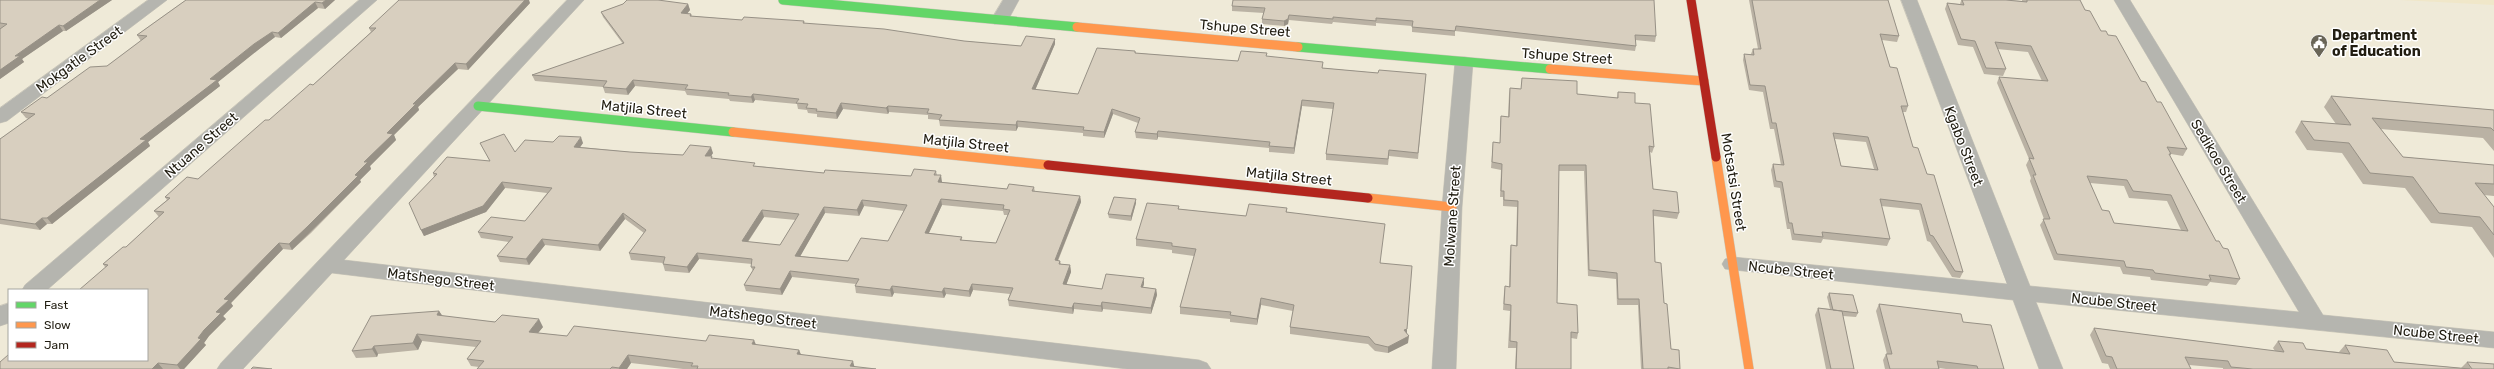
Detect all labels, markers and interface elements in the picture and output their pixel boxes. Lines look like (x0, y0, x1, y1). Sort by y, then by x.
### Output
street label: Tshupe Street (1199, 16, 1292, 41)
street label: Mokgatle Street (33, 22, 126, 96)
place label: Department of Education (2332, 27, 2421, 60)
public building icon: Department of Education (2309, 33, 2329, 58)
street label: Tshupe Street (1521, 45, 1613, 68)
street label: Matjila Street (600, 97, 688, 123)
street label: Kgabo Street (1940, 104, 1987, 189)
street label: Ntuane Street (161, 109, 242, 182)
street label: Sedikoe Street (2187, 116, 2251, 207)
street label: Matjila Street (922, 131, 1010, 157)
street label: Motsatsi Street (1717, 132, 1750, 233)
street label: Matjila Street (1245, 164, 1333, 190)
street label: Molwane Street (1440, 164, 1465, 267)
street label: Ncube Street (1747, 258, 1835, 283)
street label: Matshego Street (386, 264, 496, 295)
legend (8, 289, 148, 361)
street label: Ncube Street (2070, 290, 2158, 315)
text: Fast (44, 298, 68, 312)
street label: Matshego Street (708, 302, 818, 333)
text: Slow (44, 318, 71, 332)
street label: Ncube Street (2392, 322, 2480, 347)
text: Jam (44, 338, 69, 352)

